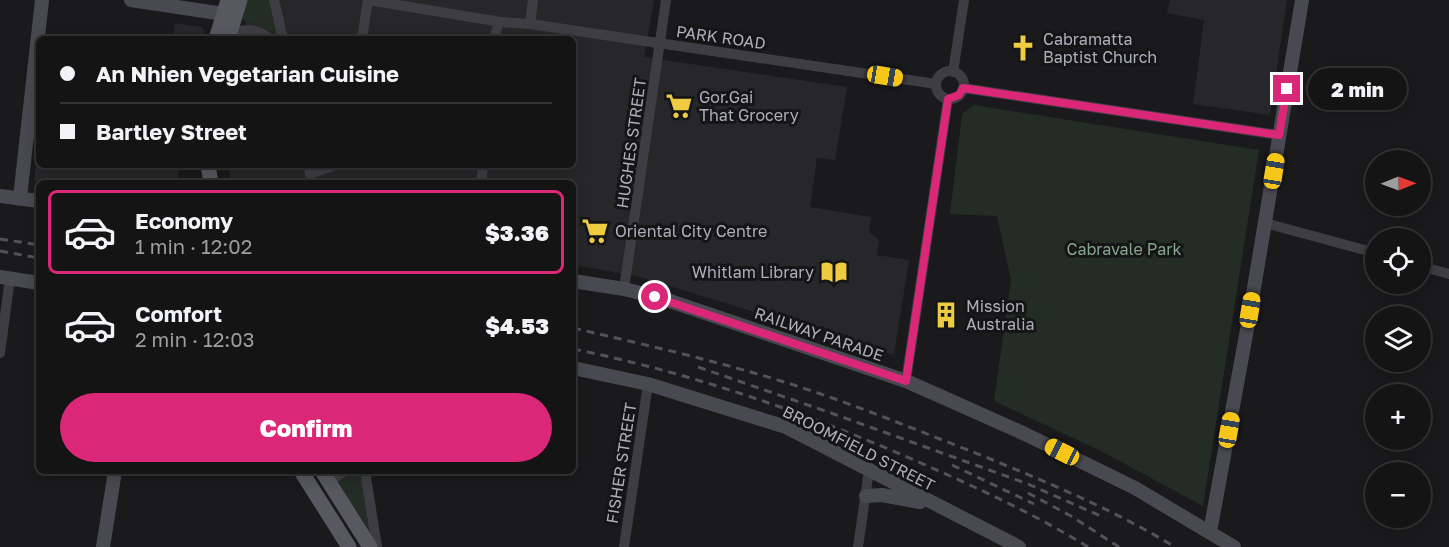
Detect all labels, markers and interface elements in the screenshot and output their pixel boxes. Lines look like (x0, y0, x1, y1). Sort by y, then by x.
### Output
street label: PARK ROAD (675, 21, 767, 53)
place label: Cabramatta Baptist Church (1043, 29, 1157, 67)
church icon: Cabramatta Baptist Church (1008, 33, 1038, 63)
text: An Nhien Vegetarian Cuisine (96, 60, 399, 87)
car (866, 64, 904, 88)
callout: 2 min (1308, 68, 1407, 110)
route end (1273, 75, 1300, 102)
street label: HUGHES STREET (612, 76, 650, 210)
text: 2 min (1331, 77, 1384, 101)
place label: Gor.Gai That Grocery (699, 87, 799, 125)
supermarket icon: Gor.Gai That Grocery (664, 91, 694, 121)
text: Bartley Street (96, 118, 247, 145)
north arrow (1365, 150, 1431, 216)
map controls (1365, 150, 1431, 528)
car (1262, 152, 1286, 190)
icon: car (63, 205, 117, 259)
text: Economy (135, 207, 233, 234)
supermarket icon: Oriental City Centre (580, 216, 610, 246)
text: $3.36 (485, 219, 549, 246)
place label: Oriental City Centre (615, 221, 767, 241)
button: locate (1365, 228, 1431, 294)
text: 1 min · 12:02 (135, 234, 252, 258)
park label: Cabravale Park (1067, 239, 1181, 259)
library icon: Whitlam Library (819, 257, 849, 287)
place label: Whitlam Library (692, 262, 814, 282)
route start (641, 283, 668, 310)
car (1238, 291, 1262, 329)
place label: Mission Australia (966, 296, 1035, 334)
icon: car (63, 298, 117, 352)
text: Comfort (135, 300, 222, 327)
building icon: Mission Australia (931, 300, 961, 330)
street label: RAILWAY PARADE (752, 303, 886, 365)
button: layers (1365, 306, 1431, 372)
text: $4.53 (485, 312, 549, 339)
text: 2 min · 12:03 (135, 327, 254, 351)
button: + (1365, 384, 1431, 450)
button: Confirm (60, 393, 552, 462)
street label: FISHER STREET (602, 401, 640, 525)
street label: BROOMFIELD STREET (780, 401, 939, 495)
car (1217, 411, 1241, 449)
car (1042, 436, 1082, 468)
button: − (1365, 462, 1431, 528)

